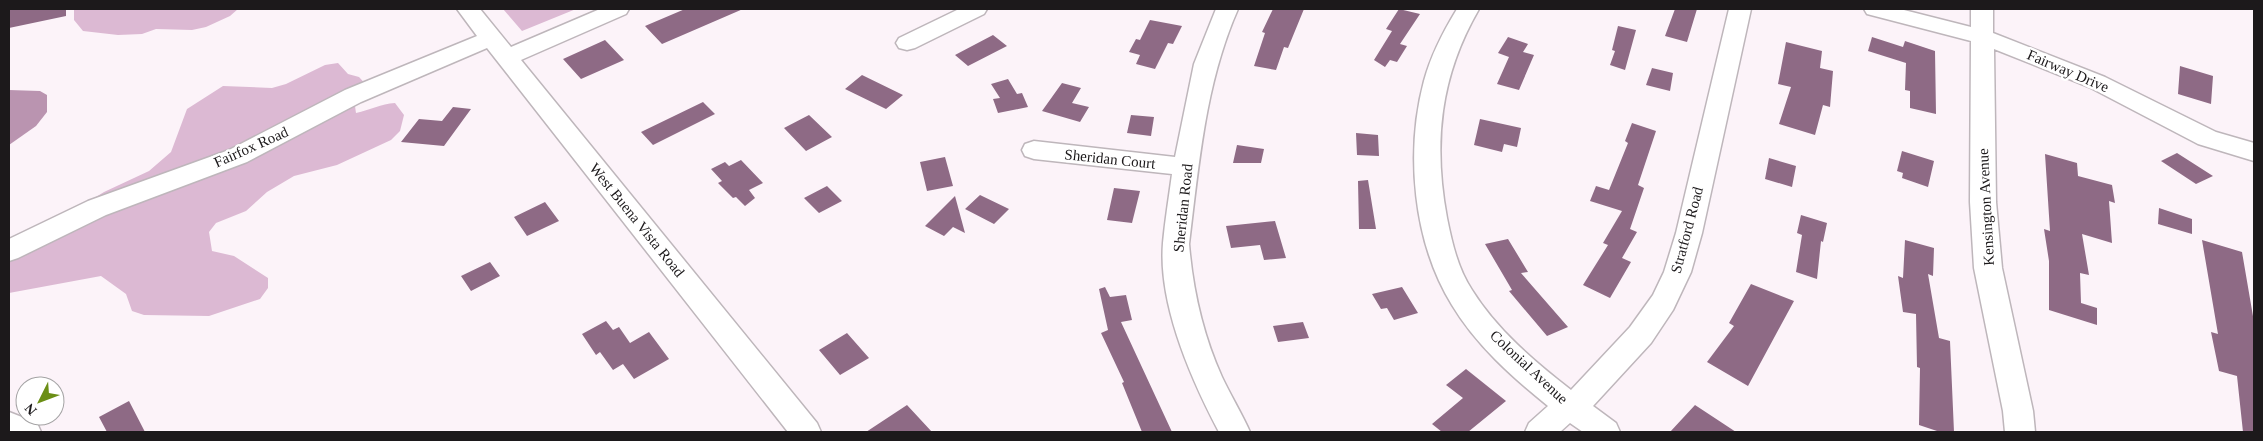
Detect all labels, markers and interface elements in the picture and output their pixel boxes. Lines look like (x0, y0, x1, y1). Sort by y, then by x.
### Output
street label: Fairway Drive (2025, 47, 2112, 96)
street label: Fairfox Road (211, 123, 291, 170)
street label: Sheridan Court (1064, 146, 1157, 172)
street label: Kensington Avenue (1975, 148, 1997, 266)
street label: West Buena Vista Road (586, 160, 688, 280)
street label: Sheridan Road (1170, 163, 1196, 253)
street label: Stratford Road (1668, 185, 1706, 275)
street label: Colonial Avenue (1487, 327, 1571, 407)
north arrow (15, 376, 65, 426)
text: N (22, 401, 40, 418)

